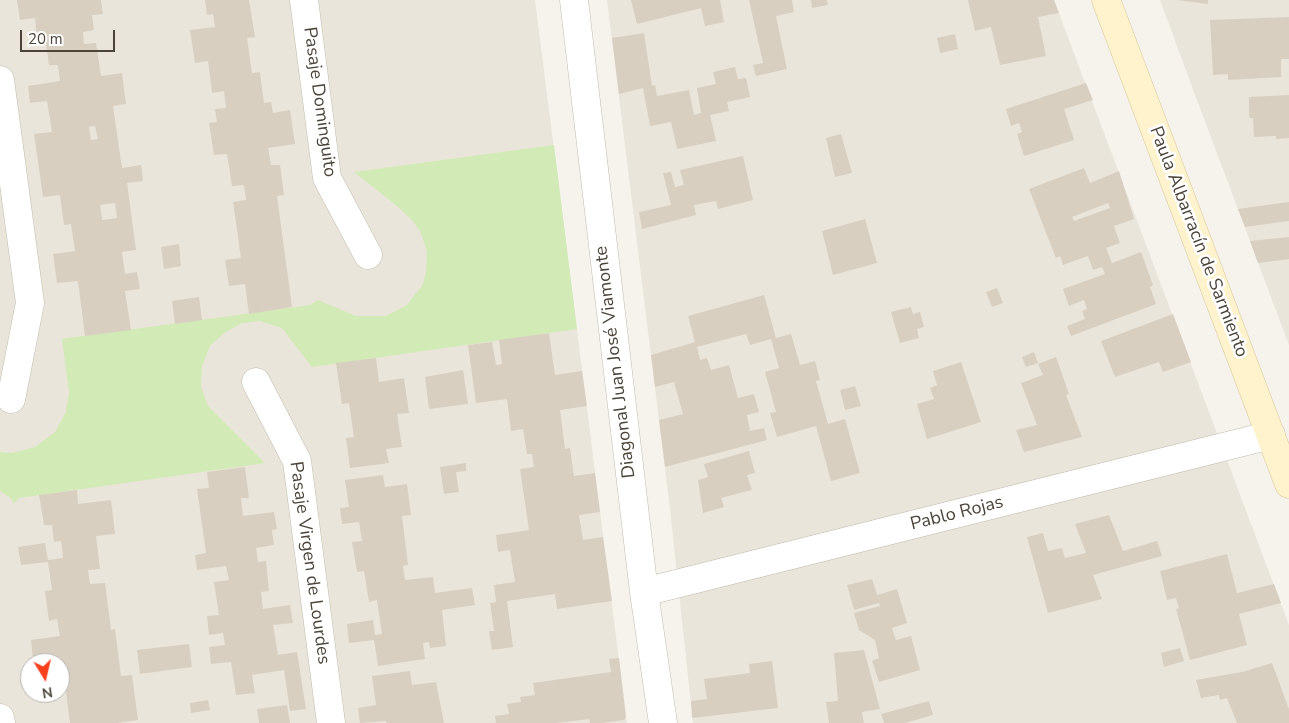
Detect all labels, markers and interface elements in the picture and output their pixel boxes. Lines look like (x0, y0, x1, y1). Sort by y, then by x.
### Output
scale bar (22, 20, 118, 52)
street label: Pasaje Dominguito (298, 26, 340, 178)
text: 20 m (28, 29, 63, 49)
street label: Paula Albarracín de Sarmiento (1144, 123, 1252, 361)
street label: Diagonal Juan José Viamonte (591, 245, 641, 479)
street label: Pasaje Virgen de Lourdes (284, 460, 334, 666)
street label: Pablo Rojas (908, 492, 1006, 536)
north arrow (20, 653, 70, 703)
text: N (41, 682, 54, 703)

